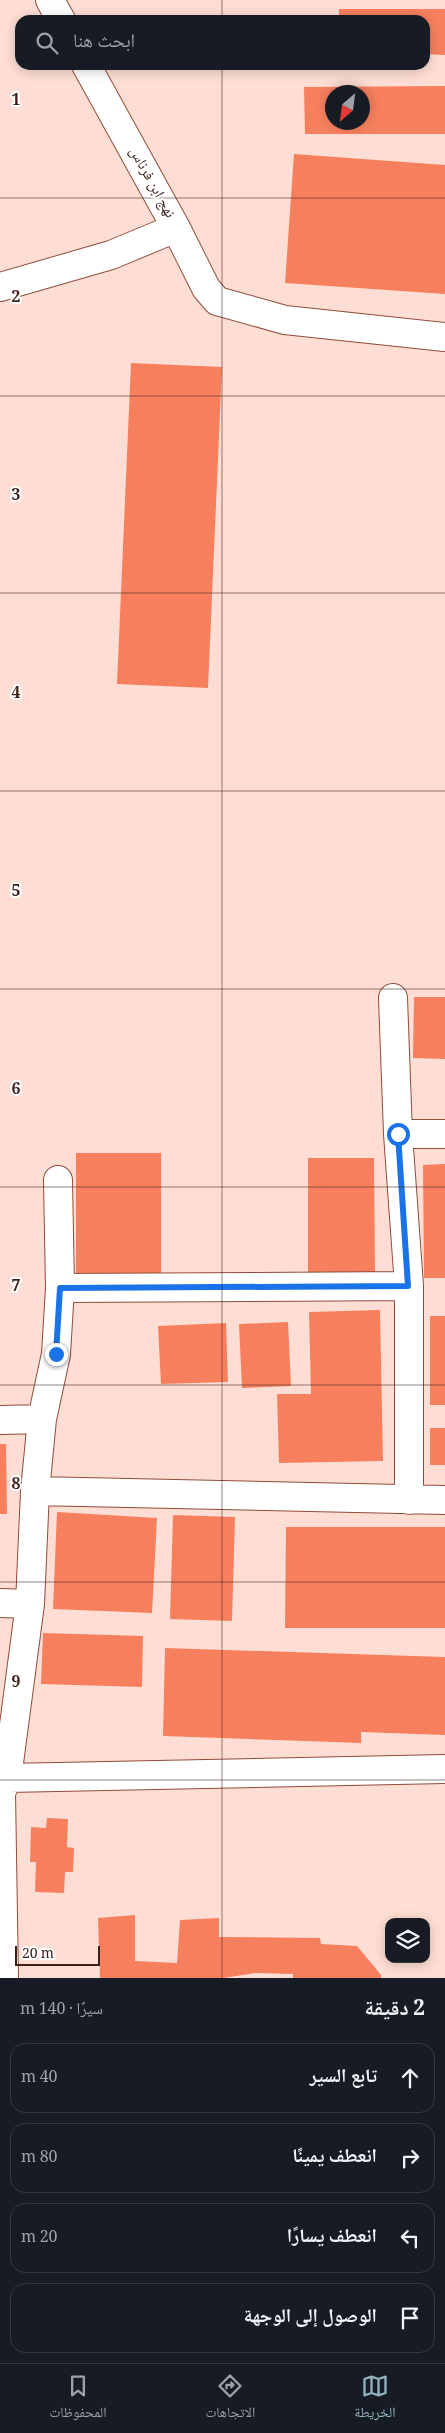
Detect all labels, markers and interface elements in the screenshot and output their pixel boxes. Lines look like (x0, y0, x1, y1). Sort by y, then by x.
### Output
search box (15, 15, 430, 70)
text: ابحث هنا (73, 27, 135, 59)
icon: search (33, 29, 61, 57)
north arrow (325, 85, 370, 130)
text: 1 (12, 88, 21, 115)
street label: نهج ابن فرناس (121, 142, 181, 224)
text: 2 (12, 285, 21, 312)
text: 3 (12, 483, 21, 510)
text: 4 (12, 681, 21, 708)
text: 5 (12, 879, 21, 906)
text: 6 (12, 1077, 21, 1104)
route start (387, 1123, 410, 1146)
text: 7 (12, 1274, 21, 1301)
route end (45, 1343, 68, 1366)
text: 8 (12, 1472, 21, 1499)
text: 9 (12, 1670, 21, 1697)
map controls (385, 1918, 430, 1963)
button: layers (385, 1918, 430, 1963)
scale bar (15, 1943, 100, 1966)
text: 20 m (22, 1943, 54, 1967)
text: 2 دقيقة (365, 1993, 425, 2028)
text: سيرًا · 140 m (20, 1997, 103, 2024)
text: تابع السير (309, 2062, 377, 2094)
icon: ahead (396, 2064, 424, 2092)
text: 40 m (21, 2065, 58, 2092)
text: انعطف يمينًا (292, 2142, 377, 2174)
icon: right (396, 2144, 424, 2172)
text: 80 m (21, 2145, 58, 2172)
text: انعطف يسارًا (287, 2222, 377, 2254)
icon: left (396, 2224, 424, 2252)
text: 20 m (21, 2225, 58, 2252)
text: الوصول إلى الوجهة (244, 2302, 377, 2334)
icon: arrive (396, 2304, 424, 2332)
tab: المحفوظات (50, 2372, 106, 2426)
tab: الاتجاهات (206, 2372, 255, 2426)
tab: الخريطة (354, 2372, 395, 2426)

